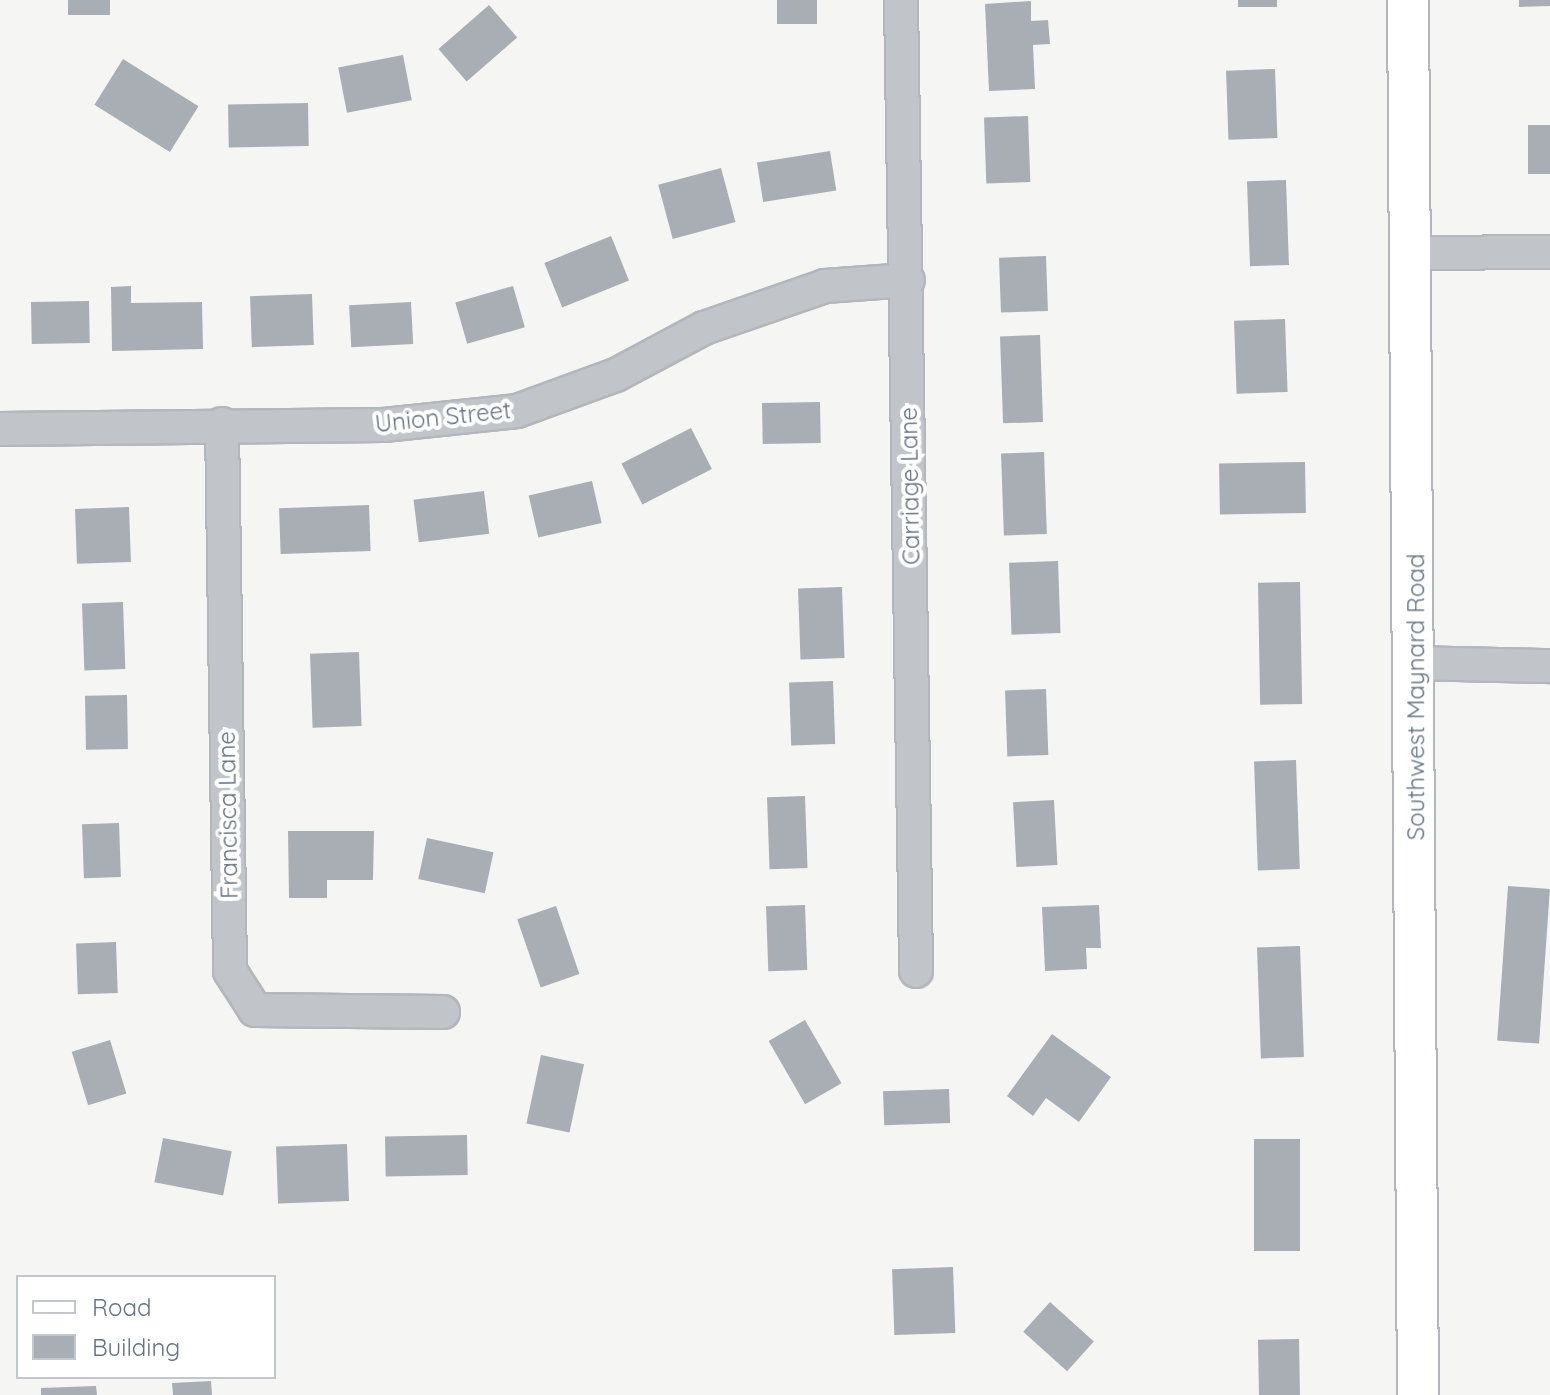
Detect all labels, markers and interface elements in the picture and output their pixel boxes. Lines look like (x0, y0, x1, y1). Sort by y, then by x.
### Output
street label: Union Street (374, 396, 512, 438)
street label: Carriage Lane (894, 407, 926, 565)
street label: Southwest Maynard Road (1402, 554, 1430, 840)
street label: Francisca Lane (212, 731, 244, 899)
legend (16, 1275, 276, 1379)
text: Road (92, 1292, 152, 1322)
text: Building (92, 1332, 180, 1362)

